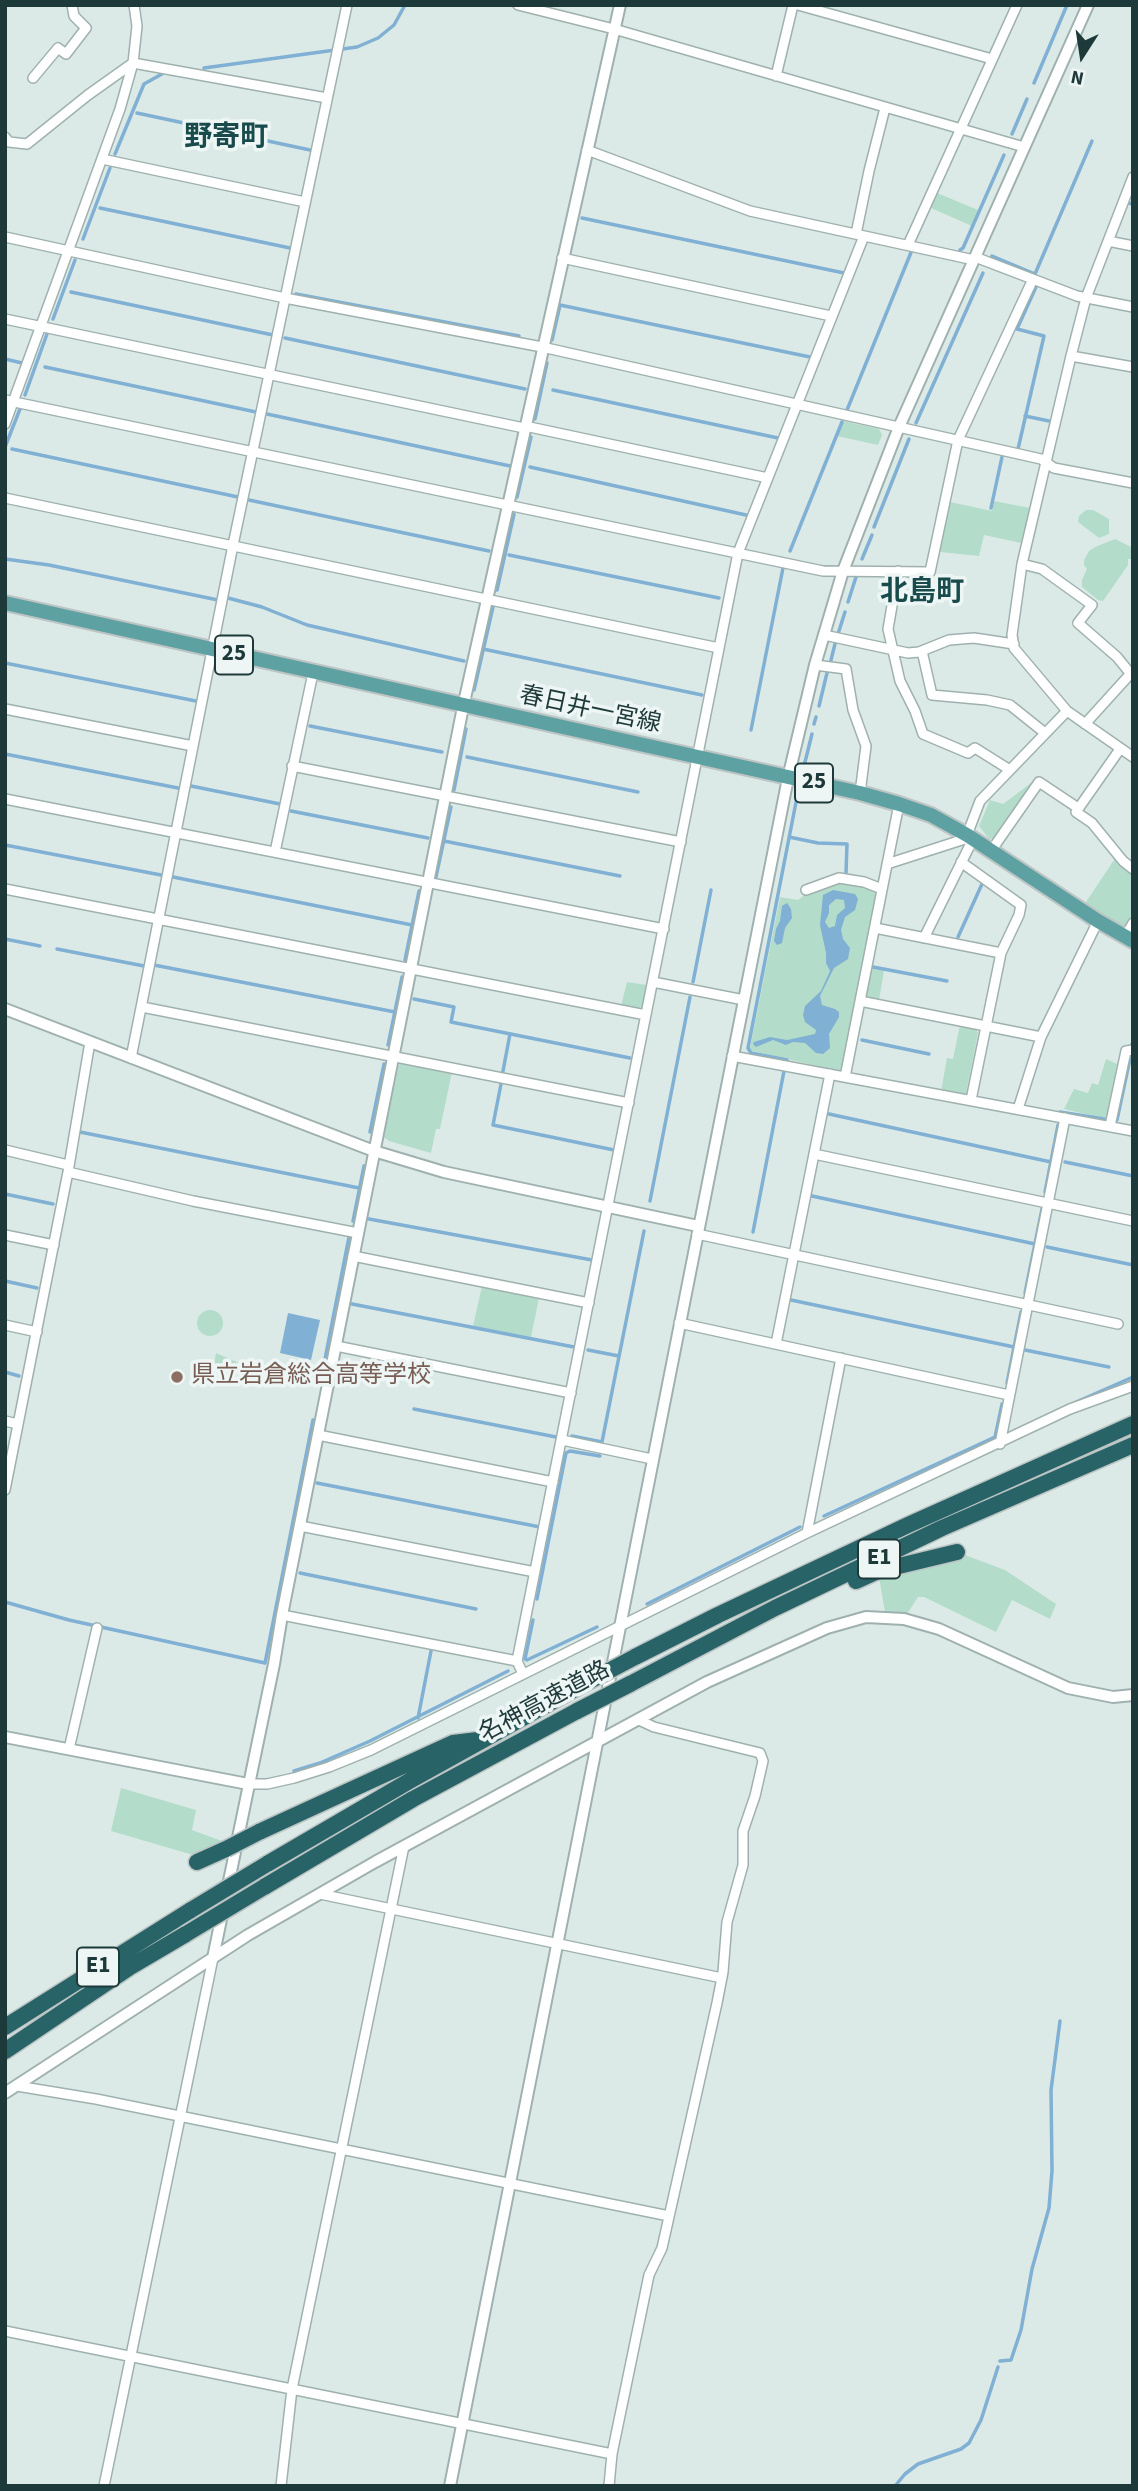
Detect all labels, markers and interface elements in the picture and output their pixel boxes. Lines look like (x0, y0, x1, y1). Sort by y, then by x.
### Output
north arrow (1047, 21, 1117, 91)
text: N (1069, 63, 1087, 92)
district label: 野寄町 (184, 122, 268, 156)
district label: 北島町 (880, 577, 964, 611)
road number: 25 (215, 636, 253, 674)
street label: 春日井一宮線 (517, 682, 663, 740)
road number: 25 (795, 764, 833, 803)
place label: 県立岩倉総合高等学校 (191, 1363, 431, 1391)
marker: 県立岩倉総合高等学校 (169, 1369, 185, 1385)
road number: E1 (858, 1540, 900, 1578)
street label: 名神高速道路 (475, 1656, 615, 1750)
road number: E1 (77, 1948, 119, 1986)

